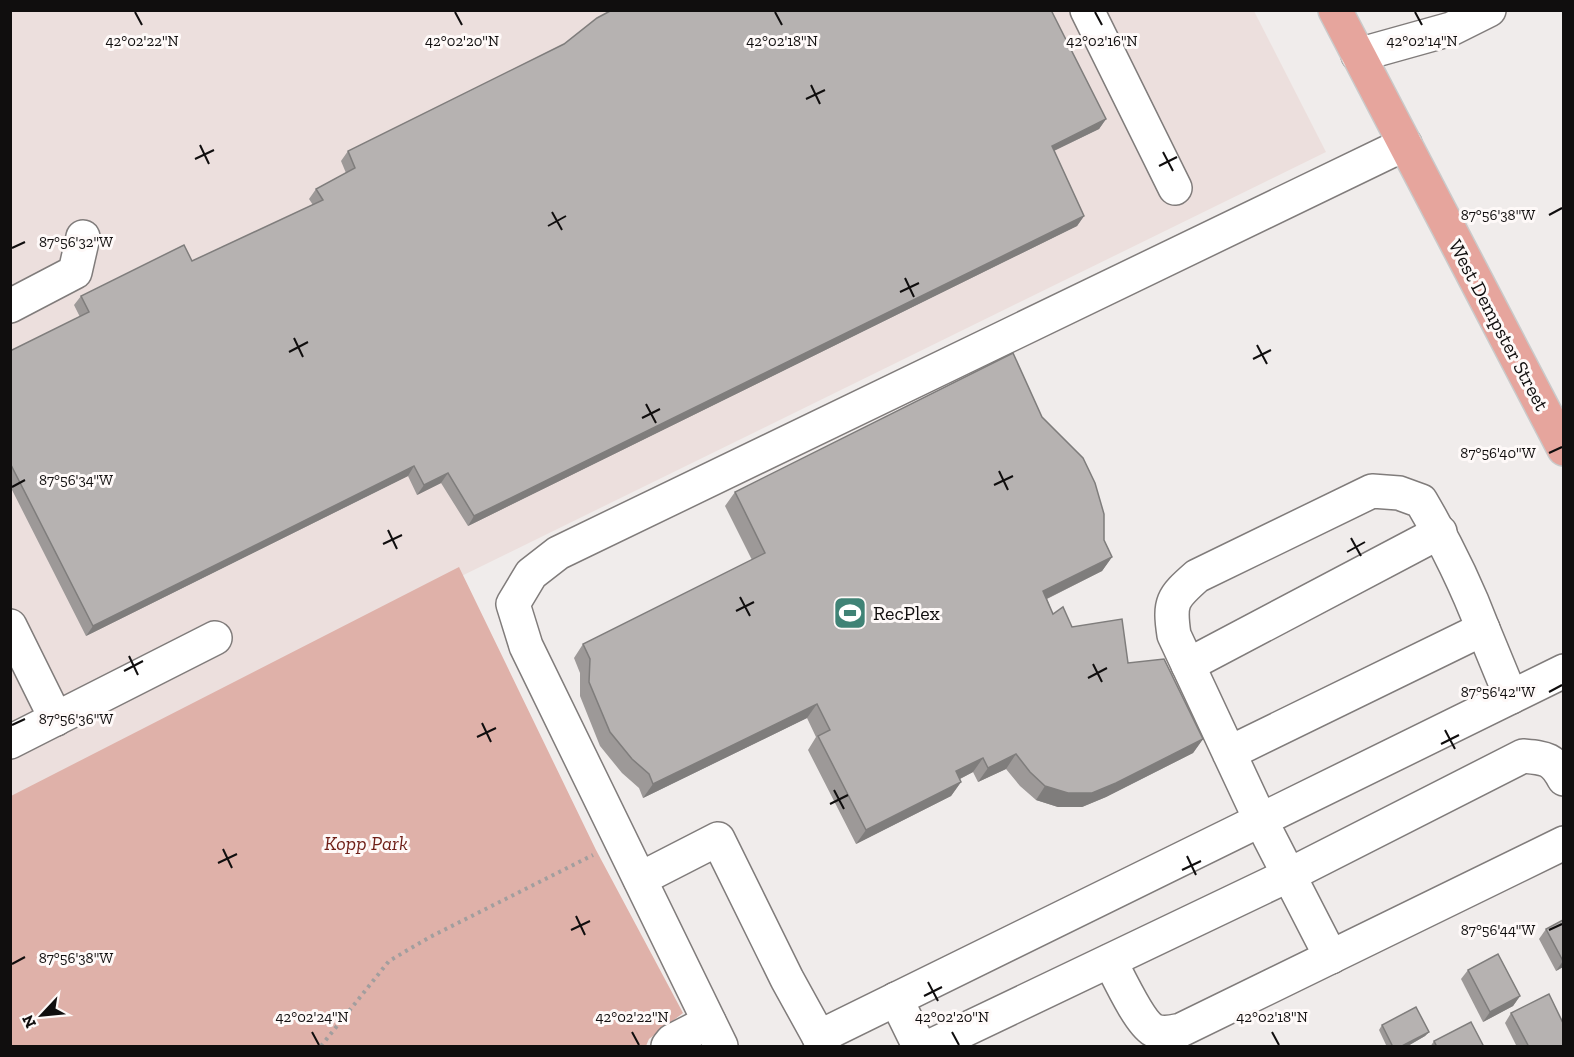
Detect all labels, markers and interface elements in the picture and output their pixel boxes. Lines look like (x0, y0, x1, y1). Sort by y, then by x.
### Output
text: 42°02'22"N (105, 32, 179, 50)
text: 42°02'20"N (425, 32, 499, 50)
text: 42°02'18"N (746, 32, 818, 50)
text: 42°02'16"N (1066, 32, 1138, 50)
text: 42°02'14"N (1386, 32, 1458, 50)
text: 87°56'38"W (1461, 206, 1535, 224)
text: 87°56'32"W (39, 233, 113, 251)
street label: West Dempster Street (1444, 235, 1555, 415)
text: 87°56'40"W (1460, 444, 1536, 462)
text: 87°56'34"W (39, 471, 113, 489)
sports icon: RecPlex (832, 595, 868, 631)
place label: RecPlex (873, 601, 940, 625)
text: 87°56'42"W (1461, 683, 1535, 701)
text: 87°56'36"W (39, 710, 113, 728)
park label: Kopp Park (324, 831, 408, 855)
text: 87°56'44"W (1461, 921, 1535, 939)
text: 87°56'38"W (39, 949, 113, 967)
north arrow (12, 985, 72, 1045)
text: 42°02'24"N (275, 1008, 349, 1026)
text: 42°02'22"N (595, 1008, 669, 1026)
text: 42°02'20"N (915, 1008, 989, 1026)
text: 42°02'18"N (1236, 1008, 1308, 1026)
text: N (18, 1012, 40, 1031)

